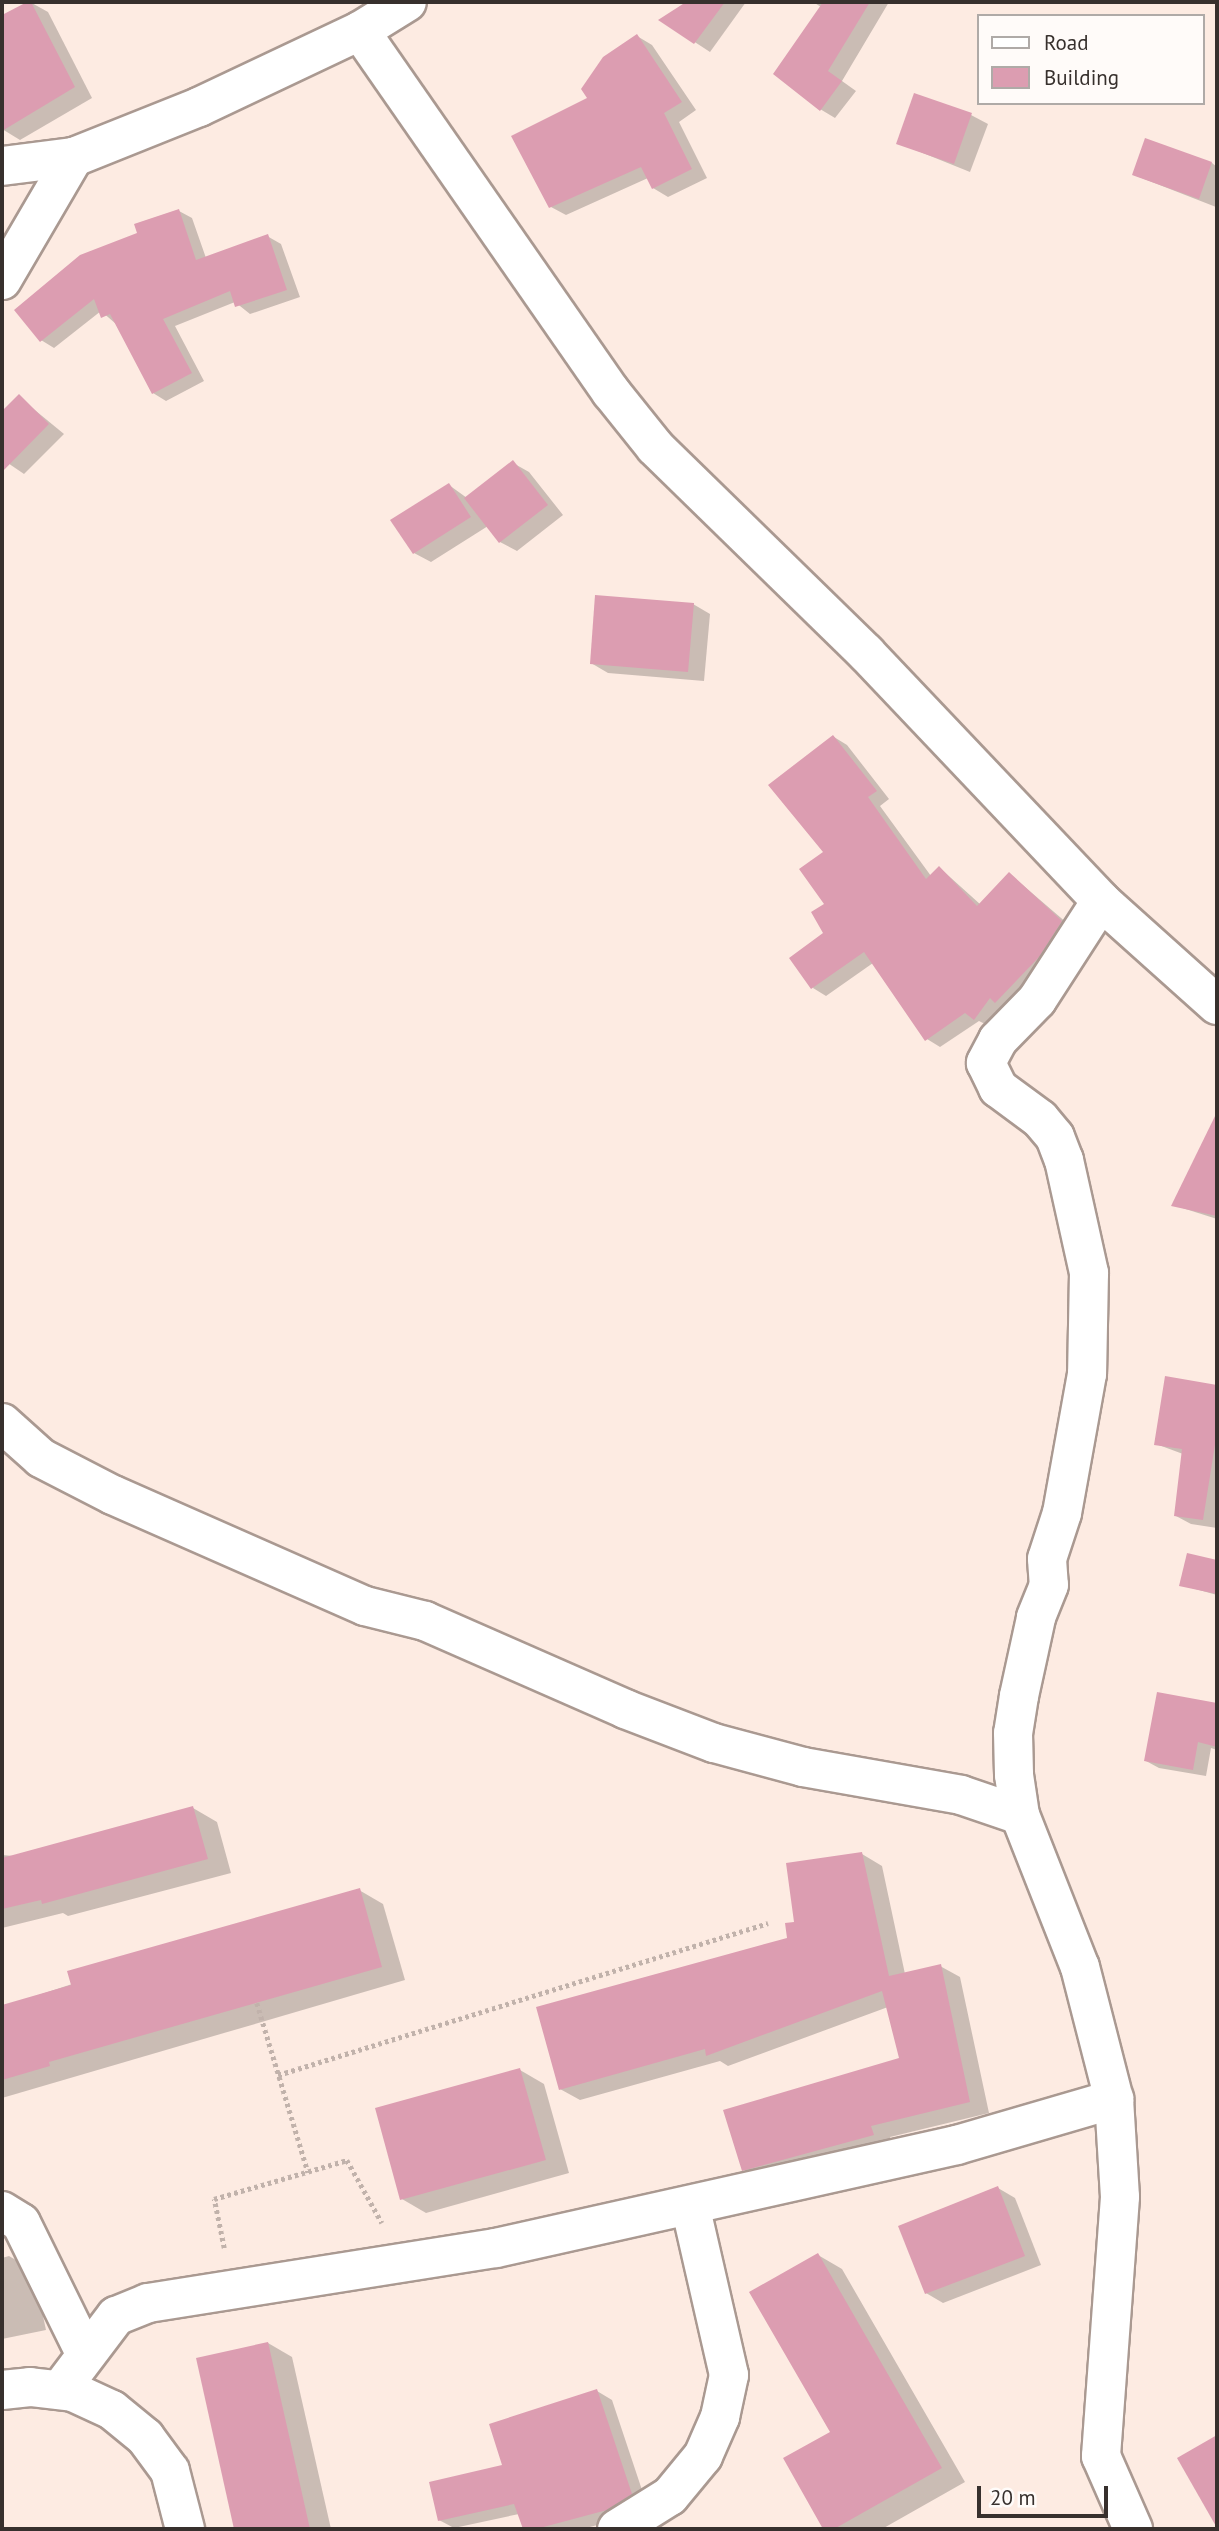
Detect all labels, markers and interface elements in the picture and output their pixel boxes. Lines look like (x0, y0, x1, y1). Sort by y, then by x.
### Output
legend (978, 14, 1205, 105)
text: Road (1044, 29, 1088, 56)
text: Building (1044, 64, 1119, 91)
scale bar (981, 2472, 1112, 2516)
text: 20 m (990, 2484, 1036, 2511)

